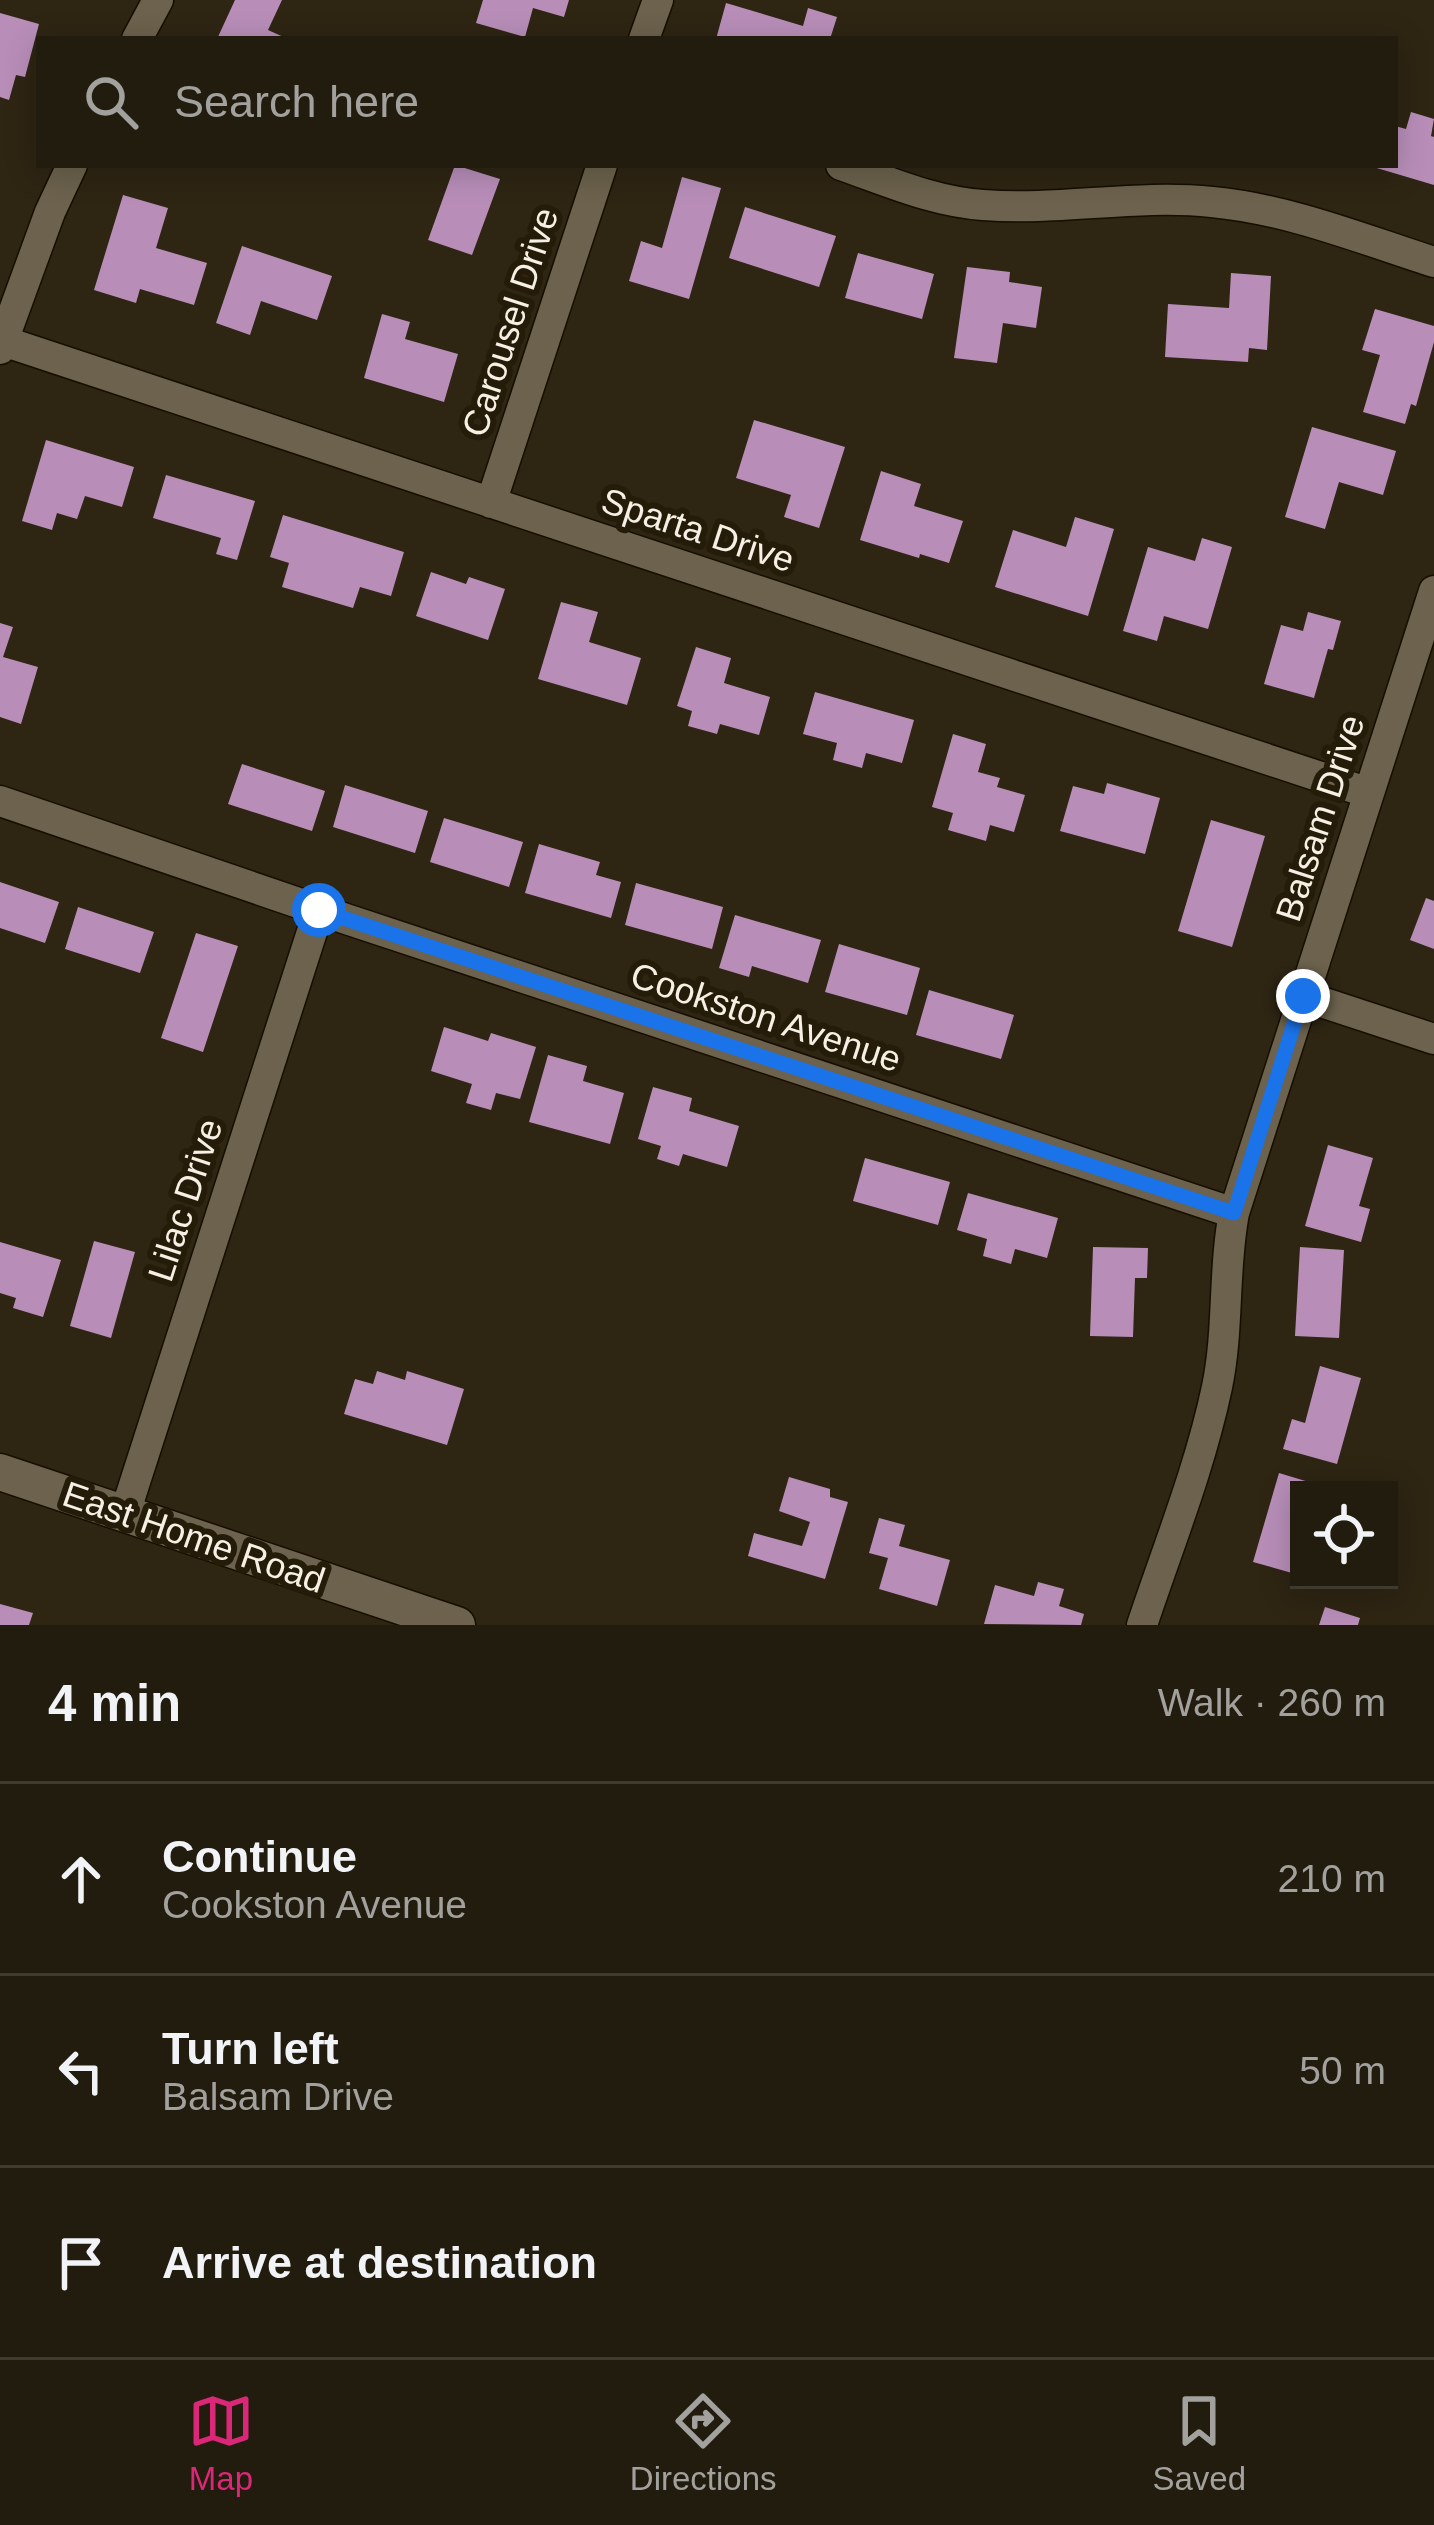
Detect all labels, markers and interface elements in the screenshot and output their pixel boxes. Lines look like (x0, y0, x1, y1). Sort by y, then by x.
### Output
search box (36, 36, 1398, 168)
icon: search (78, 69, 144, 135)
text: Search here (174, 76, 419, 127)
street label: Carousel Drive (454, 202, 566, 442)
street label: Sparta Drive (597, 480, 799, 580)
street label: Balsam Drive (1267, 710, 1373, 926)
route start (292, 883, 346, 937)
street label: Cookston Avenue (626, 954, 906, 1080)
route end (1276, 969, 1330, 1023)
street label: Lilac Drive (140, 1114, 230, 1286)
street label: East Home Road (58, 1473, 330, 1601)
map controls (1290, 1481, 1398, 1589)
button: locate (1290, 1481, 1398, 1589)
text: 4 min (48, 1675, 181, 1732)
text: Walk · 260 m (1158, 1681, 1386, 1724)
text: Continue (162, 1831, 357, 1882)
icon: ahead (48, 1846, 114, 1912)
text: 210 m (1278, 1857, 1386, 1900)
text: Cookston Avenue (162, 1883, 467, 1926)
text: Turn left (162, 2023, 339, 2074)
icon: left (48, 2038, 114, 2104)
text: 50 m (1299, 2049, 1386, 2092)
text: Balsam Drive (162, 2075, 394, 2118)
icon: arrive (48, 2230, 114, 2296)
text: Arrive at destination (162, 2237, 597, 2288)
tab: Map (188, 2388, 254, 2498)
tab: Directions (630, 2388, 777, 2498)
tab: Saved (1152, 2388, 1246, 2498)

